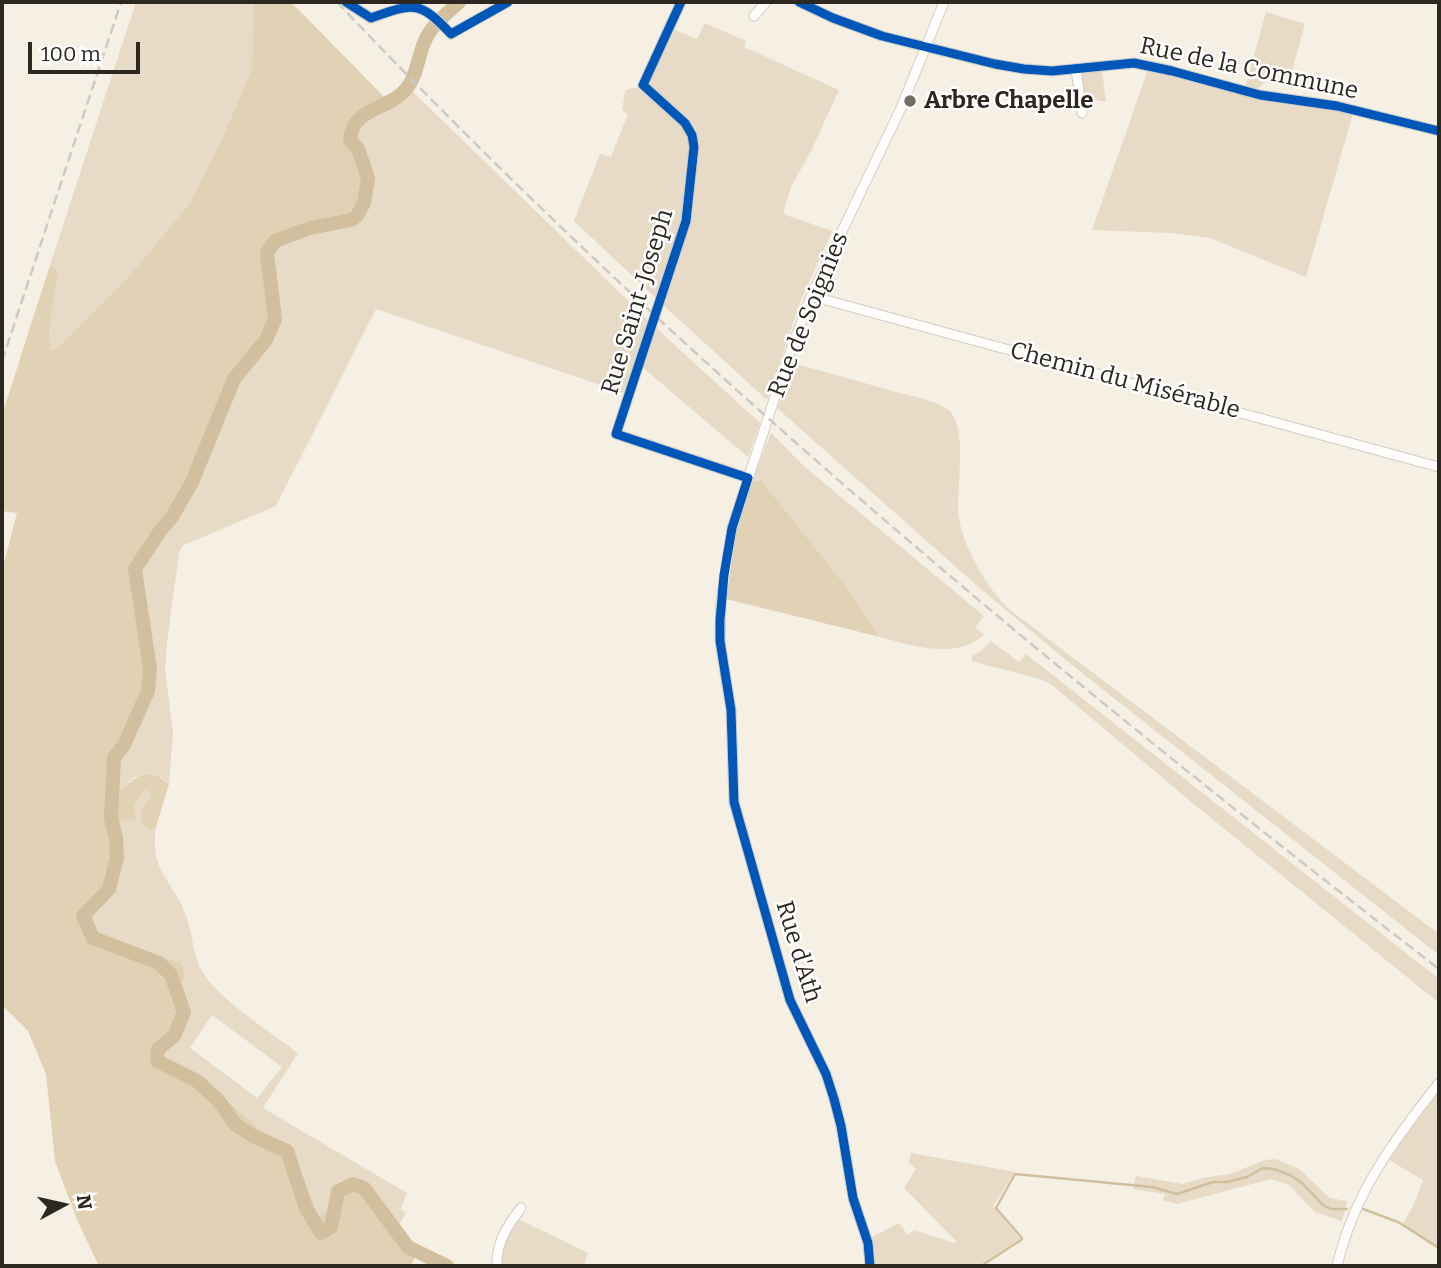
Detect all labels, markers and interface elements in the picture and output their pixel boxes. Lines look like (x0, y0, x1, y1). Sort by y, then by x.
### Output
scale bar (32, 28, 144, 72)
street label: Rue de la Commune (1137, 32, 1361, 106)
text: 100 m (41, 41, 101, 67)
place label: Arbre Chapelle (924, 87, 1093, 115)
marker: Arbre Chapelle (902, 93, 918, 109)
street label: Rue Saint-Joseph (596, 206, 680, 398)
street label: Rue de Soignies (763, 228, 855, 402)
street label: Chemin du Misérable (1007, 336, 1243, 426)
street label: Rue d'Ath (769, 898, 827, 1006)
north arrow (28, 1170, 98, 1240)
text: N (72, 1193, 97, 1211)

